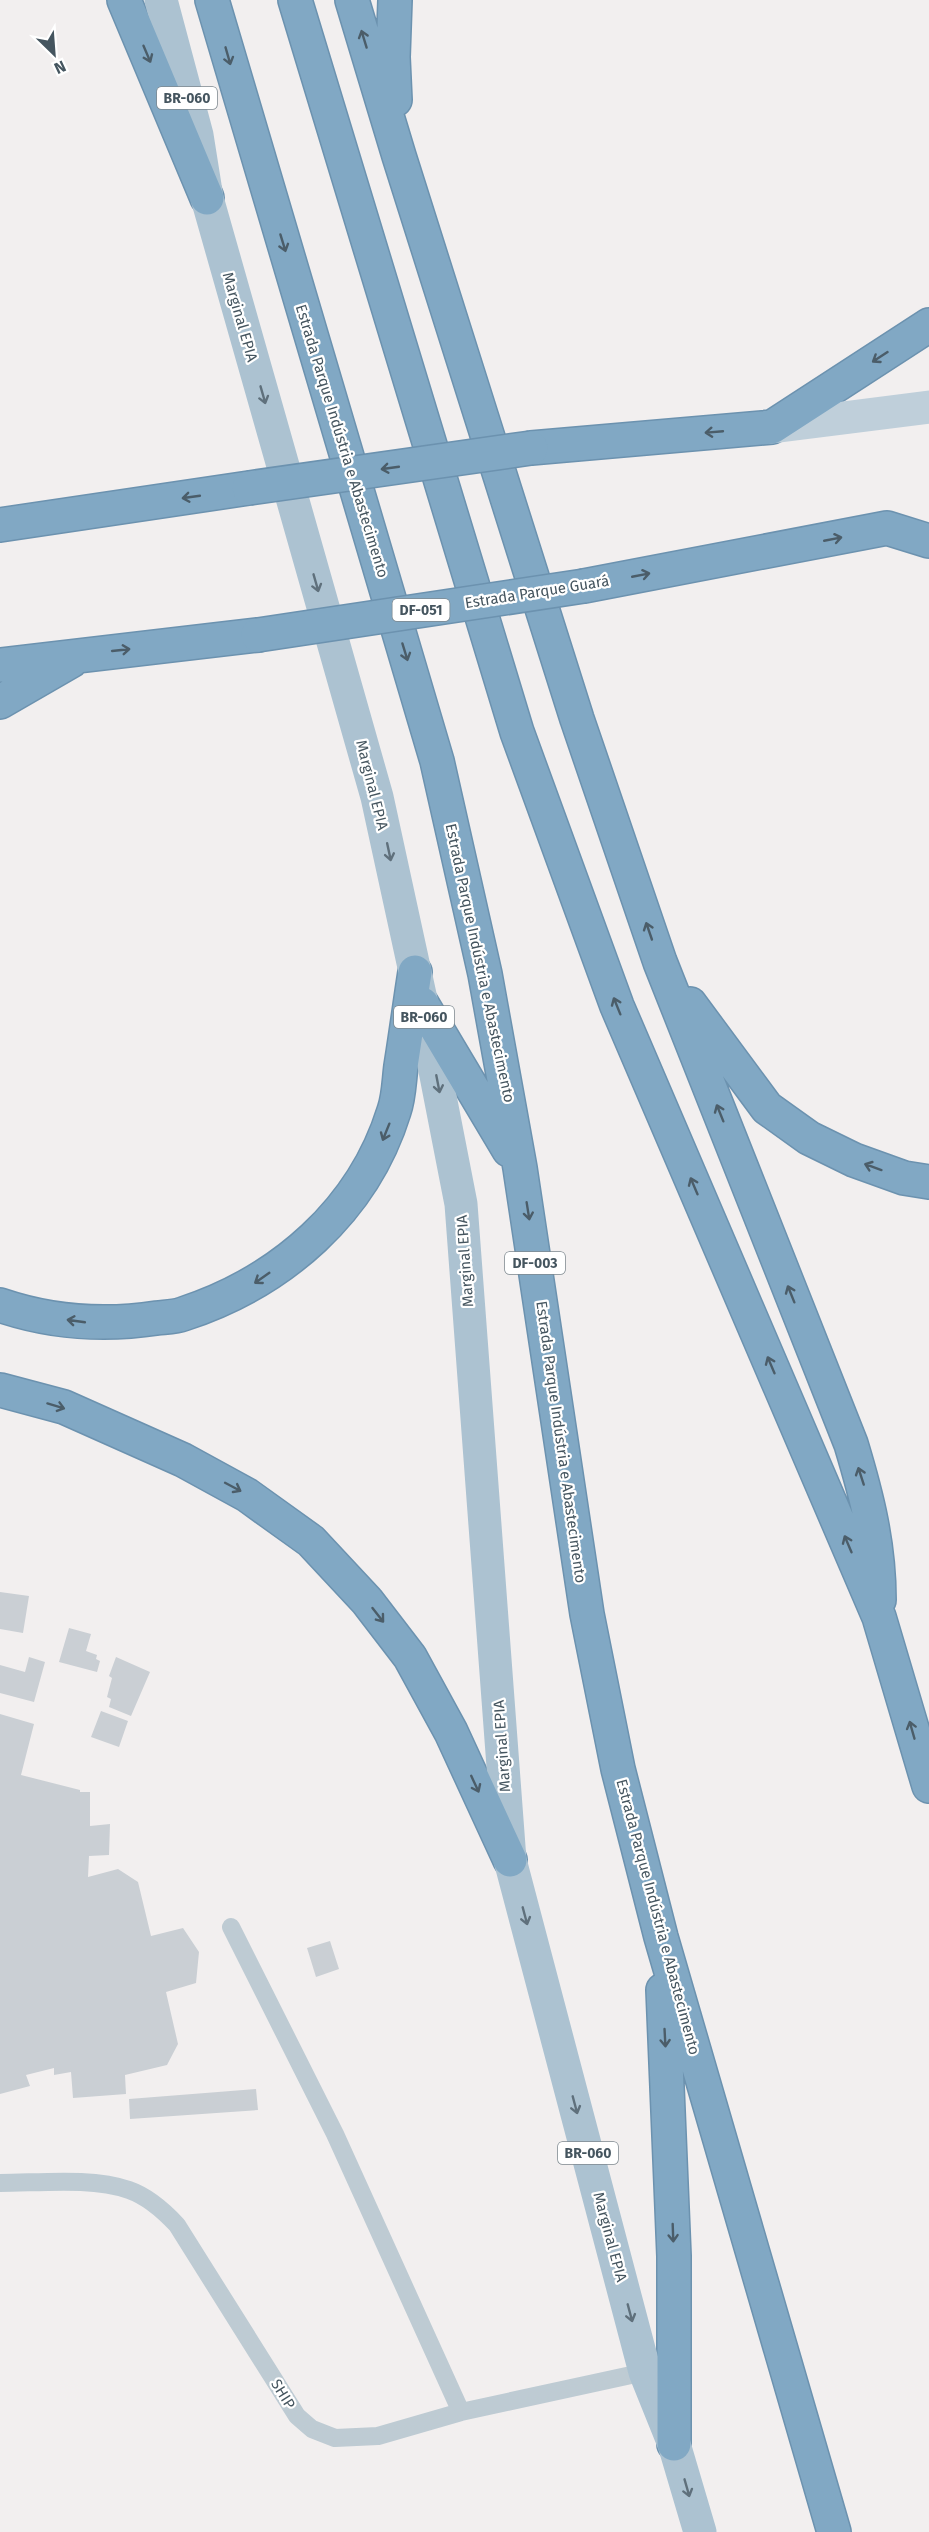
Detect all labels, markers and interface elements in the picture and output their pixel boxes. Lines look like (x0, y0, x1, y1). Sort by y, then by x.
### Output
north arrow (24, 24, 84, 84)
one-way arrow (358, 30, 369, 49)
one-way arrow (142, 44, 153, 62)
one-way arrow (223, 46, 234, 65)
text: N (51, 56, 69, 78)
road number: BR-060 (157, 87, 217, 109)
one-way arrow (278, 234, 289, 253)
street label: Marginal EPIA (219, 270, 261, 364)
street label: Estrada Parque Indústria e Abastecimento (292, 302, 392, 580)
one-way arrow (872, 351, 889, 363)
one-way arrow (258, 386, 269, 405)
one-way arrow (704, 427, 724, 438)
one-way arrow (380, 462, 400, 473)
one-way arrow (182, 491, 201, 502)
one-way arrow (823, 533, 842, 544)
one-way arrow (631, 569, 651, 580)
street label: Estrada Parque Guará (464, 572, 610, 612)
one-way arrow (311, 573, 322, 592)
road number: DF-051 (392, 599, 450, 621)
one-way arrow (400, 642, 411, 661)
one-way arrow (110, 644, 130, 655)
street label: Marginal EPIA (352, 738, 392, 832)
street label: Estrada Parque Indústria e Abastecimento (442, 822, 518, 1104)
one-way arrow (384, 842, 395, 862)
one-way arrow (643, 922, 654, 941)
one-way arrow (611, 997, 622, 1016)
road number: BR-060 (394, 1006, 454, 1028)
one-way arrow (433, 1074, 444, 1093)
one-way arrow (713, 1104, 724, 1123)
one-way arrow (380, 1123, 391, 1141)
one-way arrow (864, 1160, 883, 1171)
one-way arrow (688, 1177, 699, 1195)
one-way arrow (522, 1200, 533, 1220)
street label: Marginal EPIA (453, 1214, 477, 1308)
road number: DF-003 (505, 1252, 565, 1274)
one-way arrow (254, 1272, 270, 1284)
one-way arrow (785, 1286, 796, 1304)
street label: Estrada Parque Indústria e Abastecimento (532, 1300, 590, 1584)
one-way arrow (66, 1315, 86, 1326)
one-way arrow (764, 1356, 776, 1374)
one-way arrow (46, 1401, 65, 1412)
one-way arrow (855, 1467, 866, 1486)
one-way arrow (224, 1481, 241, 1493)
one-way arrow (841, 1535, 852, 1553)
one-way arrow (372, 1607, 385, 1623)
street label: Marginal EPIA (490, 1699, 514, 1793)
one-way arrow (906, 1721, 917, 1740)
one-way arrow (469, 1774, 481, 1792)
street label: Estrada Parque Indústria e Abastecimento (612, 1777, 704, 2057)
one-way arrow (520, 1906, 531, 1925)
one-way arrow (660, 2027, 671, 2047)
one-way arrow (570, 2095, 581, 2114)
road number: BR-060 (558, 2142, 618, 2164)
street label: Marginal EPIA (589, 2190, 631, 2284)
one-way arrow (667, 2222, 679, 2242)
one-way arrow (625, 2304, 636, 2323)
street label: SHIP (267, 2376, 299, 2412)
one-way arrow (682, 2478, 693, 2497)

